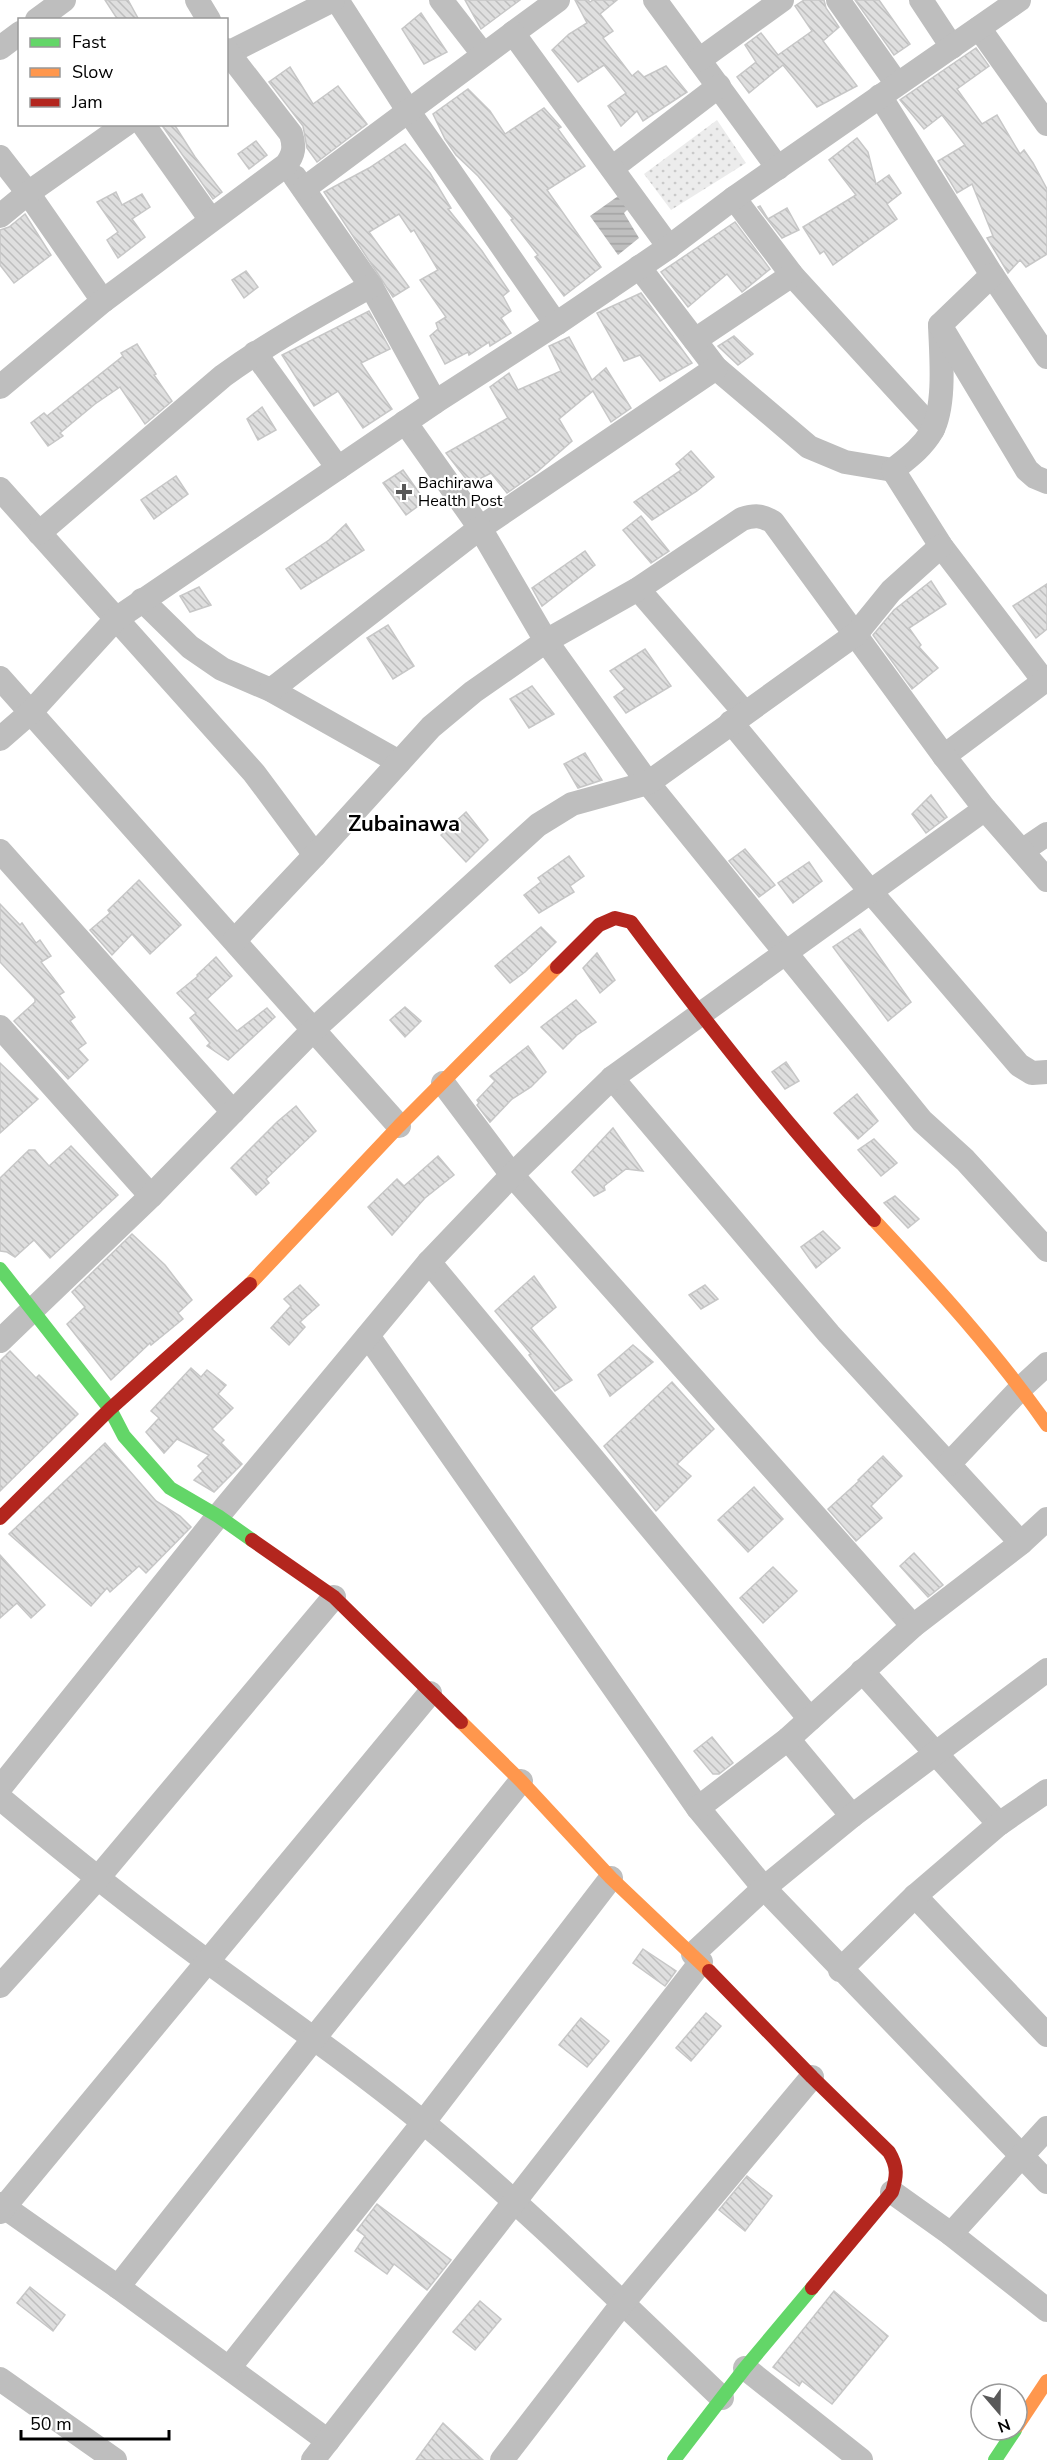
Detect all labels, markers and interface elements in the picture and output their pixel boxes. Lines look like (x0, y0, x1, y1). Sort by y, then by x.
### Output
legend (18, 18, 228, 126)
text: Fast (72, 30, 107, 54)
text: Slow (72, 60, 113, 84)
text: Jam (71, 90, 103, 114)
place label: Bachirawa Health Post (418, 472, 503, 512)
marker: Bachirawa Health Post (395, 483, 413, 501)
district label: Zubainawa (348, 809, 460, 839)
north arrow (969, 2382, 1029, 2442)
scale bar (21, 2403, 170, 2441)
text: 50 m (30, 2412, 72, 2436)
text: N (994, 2413, 1013, 2438)

